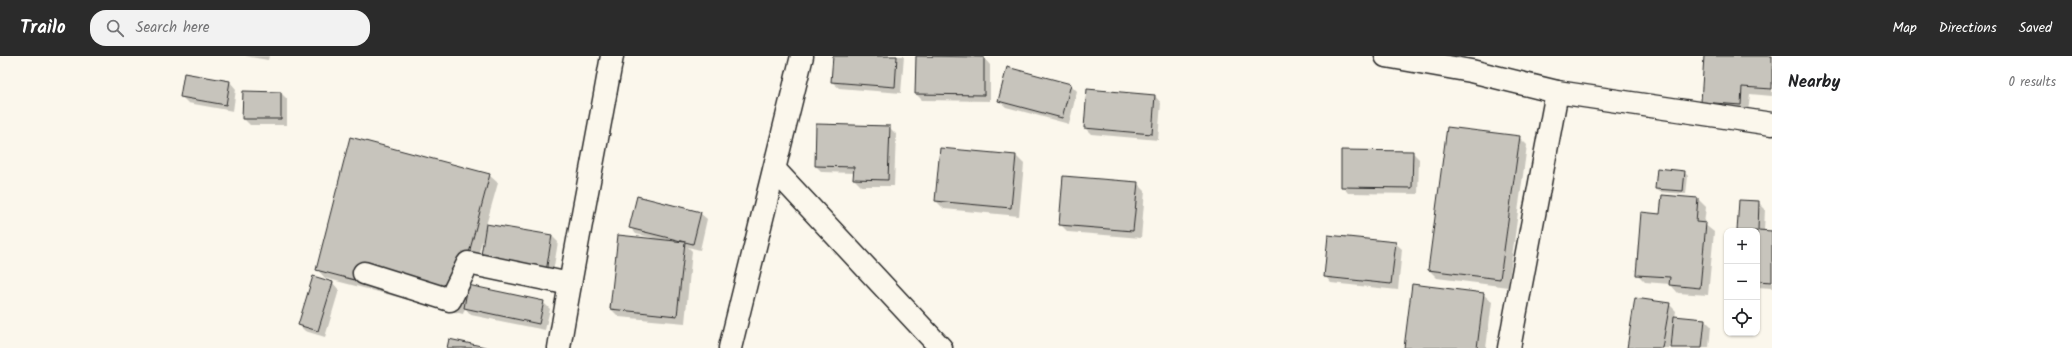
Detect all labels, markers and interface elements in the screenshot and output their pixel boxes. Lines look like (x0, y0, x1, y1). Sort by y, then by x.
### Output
search box (90, 10, 370, 46)
text: Trailo (20, 13, 66, 43)
text: Search here (136, 16, 210, 40)
icon: search (104, 17, 126, 39)
text: Map (1892, 17, 1917, 39)
text: Directions (1939, 17, 1997, 39)
text: Saved (2019, 17, 2052, 39)
text: Nearby (1788, 69, 1840, 96)
text: 0 results (2009, 72, 2056, 93)
map controls (1724, 228, 1760, 336)
button: + (1724, 228, 1760, 264)
button: − (1724, 264, 1760, 300)
button: locate (1724, 300, 1760, 336)

